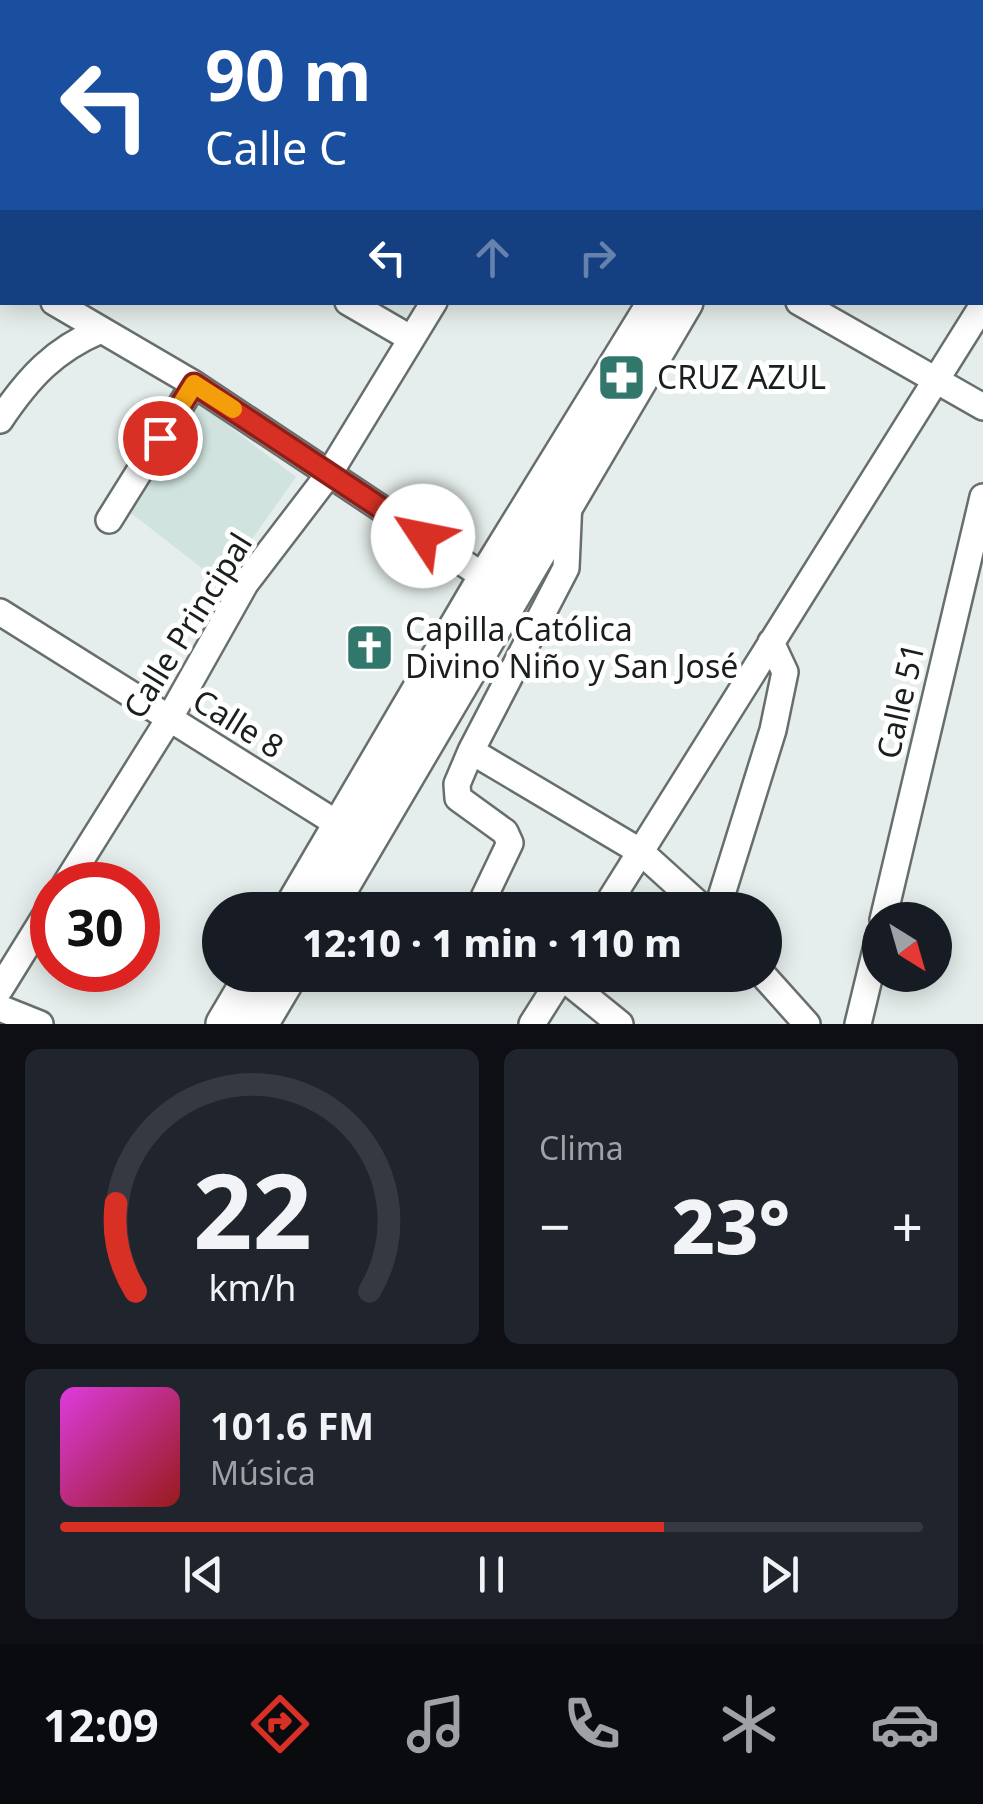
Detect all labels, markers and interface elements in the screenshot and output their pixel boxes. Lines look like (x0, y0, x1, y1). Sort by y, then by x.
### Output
text: 90 m (205, 26, 372, 122)
icon: left (40, 40, 170, 170)
text: Calle C (205, 117, 347, 178)
icon: left (360, 230, 415, 285)
icon: ahead (465, 230, 520, 285)
icon: right (570, 230, 625, 285)
pharmacy icon: CRUZ AZUL (596, 352, 648, 404)
place label: CRUZ AZUL (657, 355, 826, 398)
pin (118, 396, 203, 481)
icon: arrive (133, 411, 188, 466)
position arrow (371, 484, 475, 588)
street label: Calle Principal (113, 524, 261, 726)
place label: Capilla Católica Divino Niño y San José (405, 607, 738, 687)
church icon: Capilla Católica Divino Niño y San José (344, 622, 396, 674)
street label: Calle 51 (865, 638, 934, 763)
street label: Calle 8 (185, 678, 292, 767)
speed limit sign: 30 (30, 862, 160, 992)
north arrow (862, 902, 952, 992)
map controls (862, 902, 952, 992)
text: 12:10 · 1 min · 110 m (302, 916, 682, 968)
text: Clima (539, 1126, 624, 1169)
text: 22 (193, 1138, 311, 1279)
text: 23° (672, 1174, 790, 1276)
text: − (539, 1188, 570, 1263)
text: + (892, 1188, 923, 1263)
text: km/h (208, 1263, 296, 1311)
text: 101.6 FM (210, 1399, 374, 1451)
text: Música (210, 1451, 316, 1494)
icon: previous (176, 1547, 231, 1602)
icon: pause (464, 1547, 519, 1602)
icon: next (752, 1547, 807, 1602)
icon: directions (245, 1689, 315, 1759)
icon: music (401, 1689, 471, 1759)
icon: phone (557, 1689, 627, 1759)
icon: climate (714, 1689, 784, 1759)
icon: car (870, 1689, 940, 1759)
text: 12:09 (43, 1694, 159, 1755)

